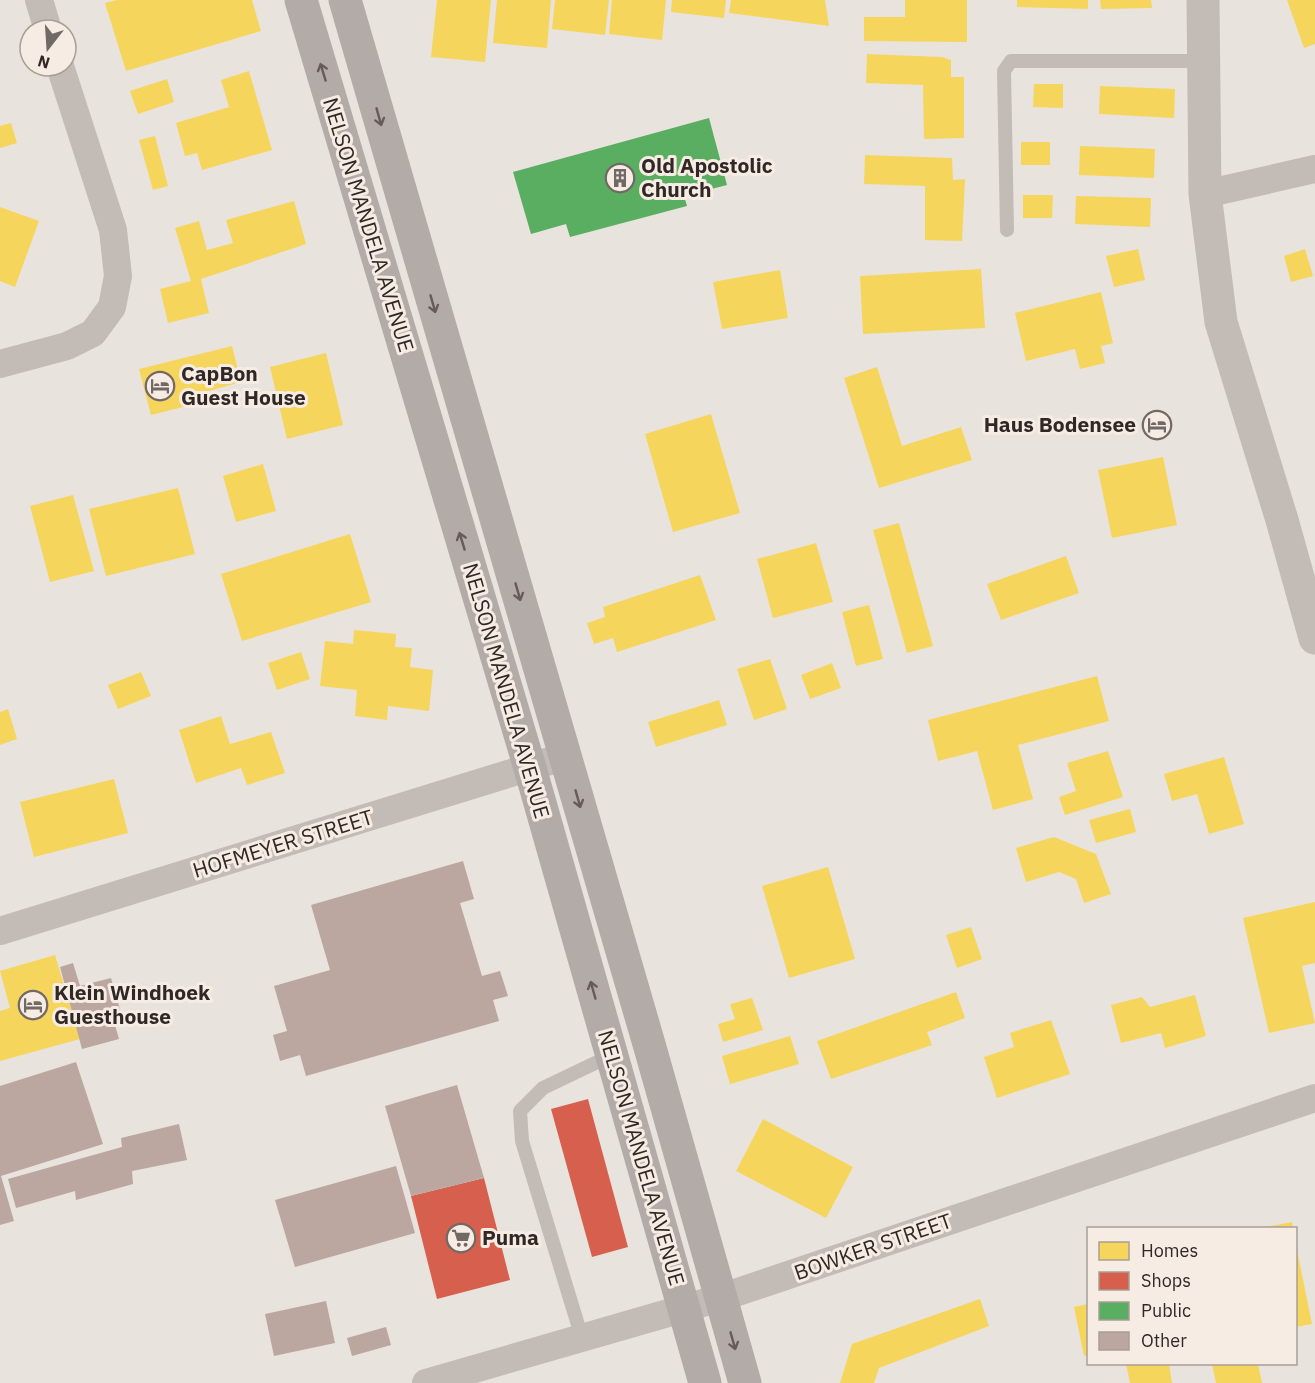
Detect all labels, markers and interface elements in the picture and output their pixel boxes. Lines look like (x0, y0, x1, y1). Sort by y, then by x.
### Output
north arrow (18, 18, 78, 78)
text: N (35, 51, 52, 74)
one-way arrow (317, 63, 328, 82)
street label: NELSON MANDELA AVENUE (317, 94, 421, 355)
one-way arrow (374, 107, 385, 126)
place label: Old Apostolic Church (641, 151, 773, 203)
building icon: Old Apostolic Church (604, 162, 636, 194)
one-way arrow (428, 294, 439, 313)
place label: CapBon Guest House (181, 359, 306, 411)
hotel icon: CapBon Guest House (144, 370, 176, 402)
hotel icon: Haus Bodensee (1141, 409, 1173, 441)
place label: Haus Bodensee (984, 410, 1136, 438)
one-way arrow (456, 532, 467, 551)
street label: NELSON MANDELA AVENUE (457, 560, 557, 822)
one-way arrow (513, 582, 524, 601)
one-way arrow (573, 789, 584, 808)
street label: HOFMEYER STREET (189, 802, 376, 884)
place label: Klein Windhoek Guesthouse (54, 978, 211, 1030)
one-way arrow (587, 981, 598, 1000)
hotel icon: Klein Windhoek Guesthouse (17, 989, 49, 1021)
street label: NELSON MANDELA AVENUE (592, 1027, 692, 1289)
street label: BOWKER STREET (790, 1206, 955, 1286)
supermarket icon: Puma (445, 1222, 477, 1254)
place label: Puma (482, 1223, 539, 1251)
legend (1087, 1227, 1297, 1365)
text: Homes (1141, 1239, 1198, 1262)
text: Shops (1141, 1269, 1191, 1292)
text: Public (1141, 1299, 1191, 1322)
text: Other (1141, 1329, 1187, 1352)
one-way arrow (728, 1331, 739, 1350)

